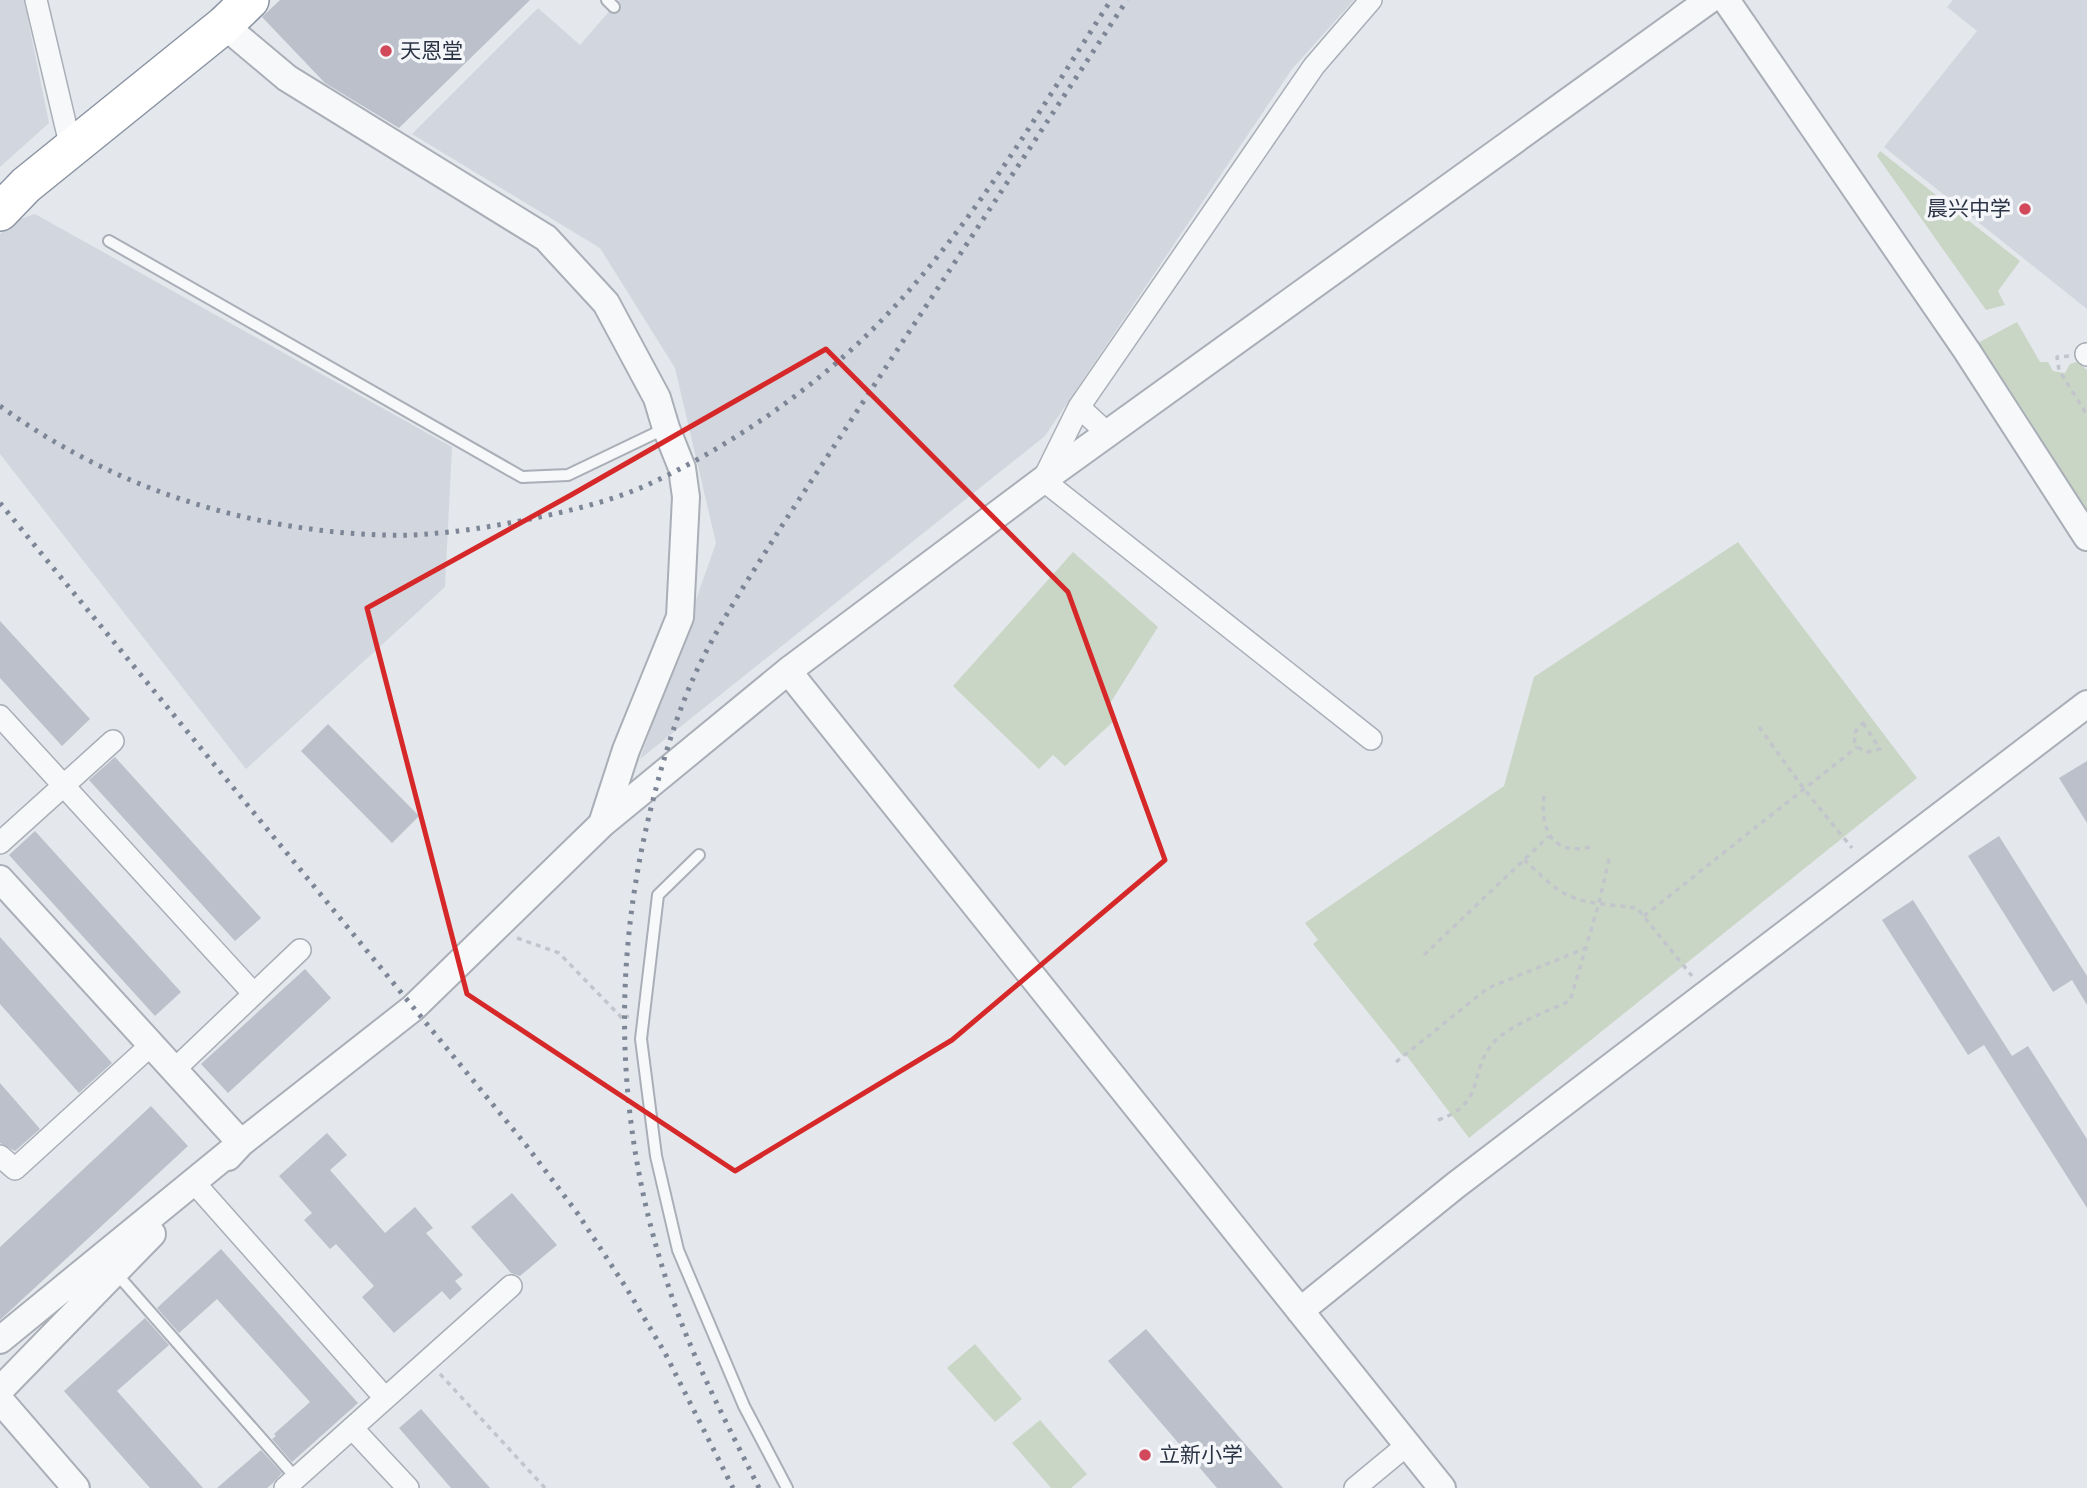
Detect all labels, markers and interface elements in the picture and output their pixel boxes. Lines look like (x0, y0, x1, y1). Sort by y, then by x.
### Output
place label: 天恩堂 (400, 38, 463, 63)
marker: 天恩堂 (378, 43, 394, 59)
place label: 晨兴中学 (1927, 196, 2011, 221)
marker: 晨兴中学 (2017, 201, 2033, 217)
place label: 立新小学 (1159, 1442, 1243, 1467)
marker: 立新小学 (1137, 1447, 1153, 1463)

